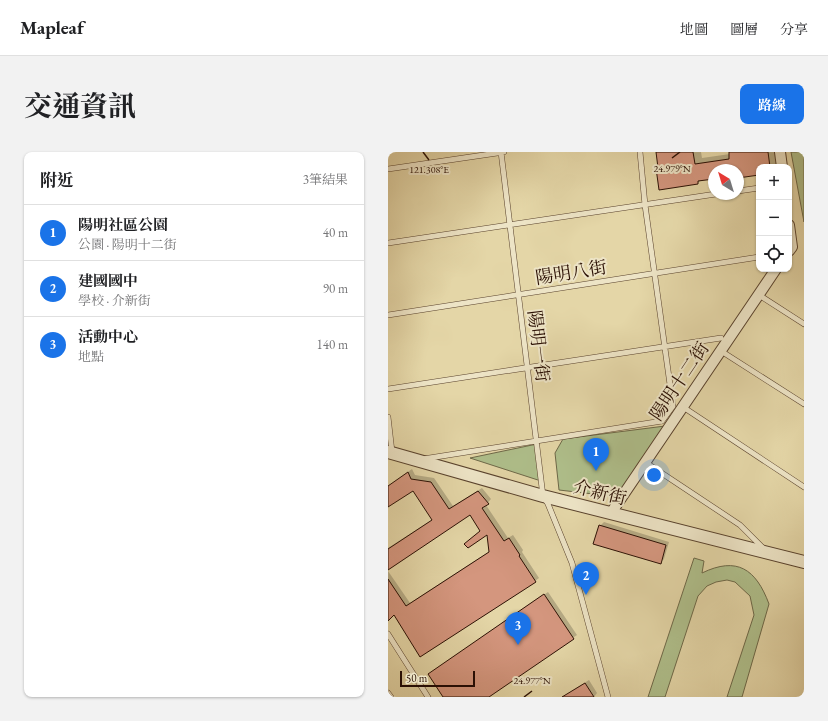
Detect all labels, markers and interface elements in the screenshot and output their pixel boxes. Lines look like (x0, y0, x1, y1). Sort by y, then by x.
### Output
text: Mapleaf (20, 15, 84, 40)
text: 地圖 (680, 20, 708, 38)
text: 圖層 (730, 20, 758, 38)
text: 分享 (780, 20, 808, 38)
button: 路線 (740, 84, 804, 124)
text: 交通資訊 (24, 88, 136, 124)
text: 24.979°N (653, 162, 691, 175)
text: 121.308°E (409, 163, 449, 176)
north arrow (708, 164, 744, 200)
map controls (756, 164, 792, 272)
button: + (756, 164, 792, 200)
text: 附近 (40, 169, 74, 191)
text: 3筆結果 (303, 171, 348, 188)
button: − (756, 200, 792, 236)
text: 陽明社區公園 (78, 215, 168, 234)
text: 1 (50, 224, 56, 241)
text: 40 m (323, 224, 348, 241)
text: 公園 · 陽明十二街 (78, 236, 177, 253)
button: locate (756, 236, 792, 272)
street label: 陽明八街 (534, 255, 608, 289)
text: 建國國中 (78, 271, 138, 290)
text: 2 (50, 280, 56, 297)
text: 90 m (323, 280, 348, 297)
text: 學校 · 介新街 (78, 292, 151, 309)
street label: 陽明一街 (523, 309, 555, 383)
text: 活動中心 (78, 327, 138, 346)
text: 3 (50, 336, 56, 353)
text: 140 m (317, 336, 348, 353)
street label: 陽明十二街 (644, 337, 714, 425)
text: 地點 (78, 348, 104, 365)
pin: 1 (583, 438, 609, 471)
your location (644, 465, 664, 485)
street label: 介新街 (571, 474, 629, 510)
pin: 2 (573, 562, 599, 595)
pin: 3 (505, 612, 531, 645)
scale bar (400, 669, 475, 688)
text: 50 m (406, 671, 427, 685)
text: 24.977°N (513, 674, 551, 687)

